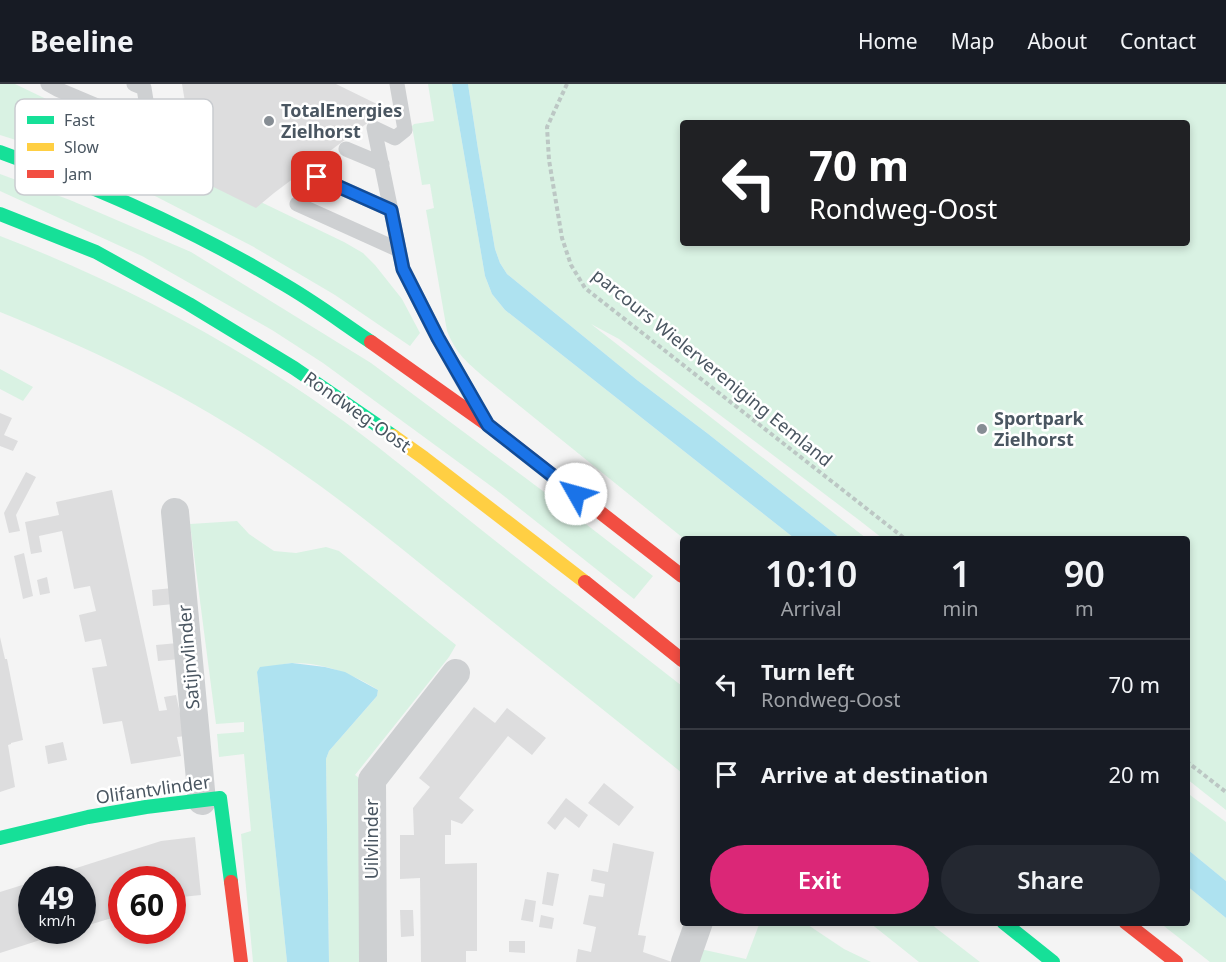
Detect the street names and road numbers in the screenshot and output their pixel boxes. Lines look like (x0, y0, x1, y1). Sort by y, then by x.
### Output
street label: parcours Wielervereniging Eemland (588, 263, 838, 472)
street label: Rondweg-Oost (299, 365, 416, 457)
street label: Satijnvlinder (171, 603, 205, 710)
street label: Olifantvlinder (94, 769, 212, 809)
street label: Uilvlinder (359, 798, 383, 879)

